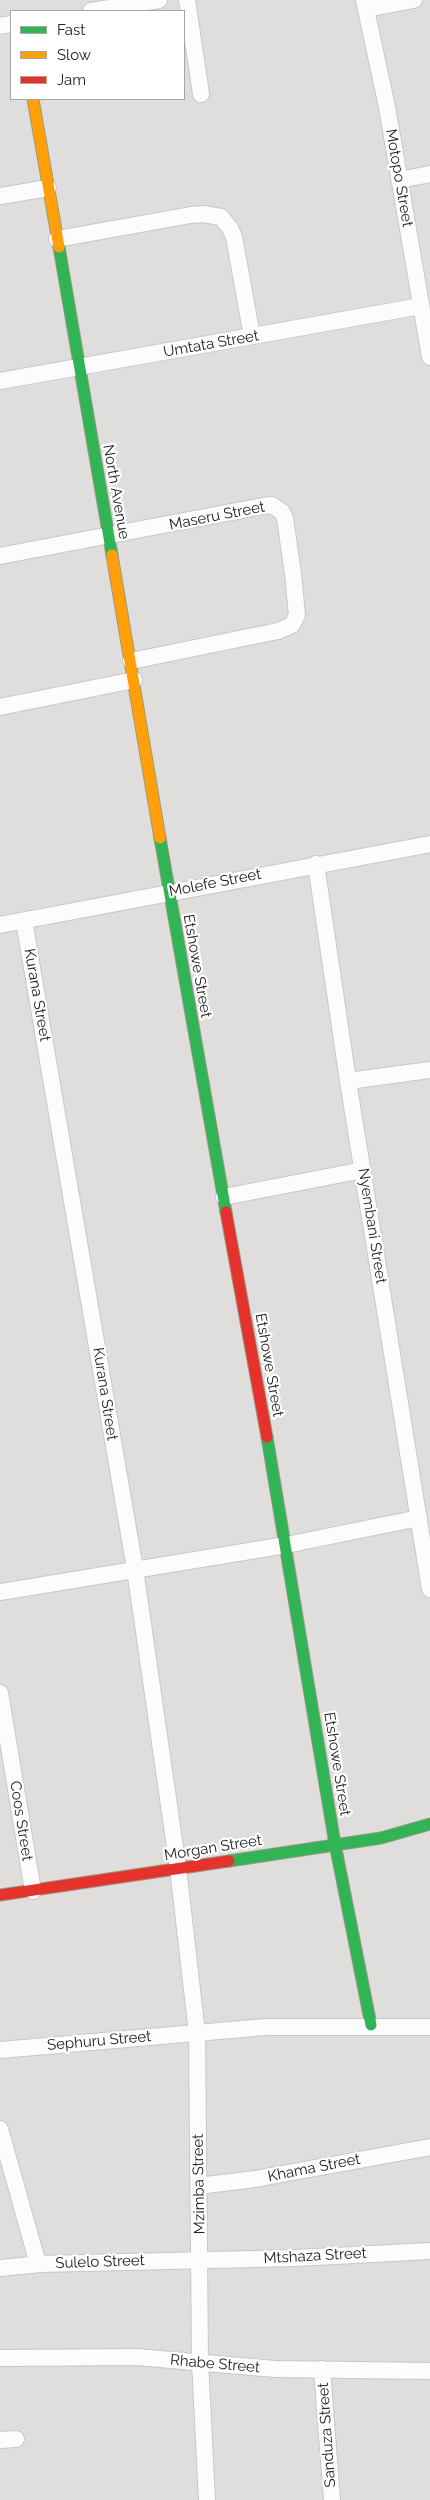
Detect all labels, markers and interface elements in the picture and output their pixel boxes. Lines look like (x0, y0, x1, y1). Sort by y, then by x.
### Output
legend (10, 10, 185, 100)
text: Fast (57, 21, 85, 39)
text: Slow (57, 46, 91, 64)
text: Jam (57, 71, 86, 89)
street label: Motopo Street (382, 128, 416, 228)
street label: Umtata Street (162, 327, 260, 361)
street label: North Avenue (99, 443, 133, 541)
street label: Maseru Street (168, 498, 266, 534)
street label: Molefe Street (167, 865, 263, 901)
street label: Etshowe Street (179, 913, 215, 1019)
street label: Kurana Street (20, 947, 54, 1043)
street label: Nyembani Street (354, 1167, 390, 1285)
street label: Etshowe Street (251, 1312, 287, 1418)
street label: Kurana Street (89, 1346, 121, 1442)
street label: Etshowe Street (320, 1711, 354, 1817)
street label: Coos Street (6, 1780, 36, 1862)
street label: Morgan Street (163, 1831, 263, 1865)
street label: Sephuru Street (46, 2027, 152, 2055)
street label: Mzimba Street (189, 2134, 209, 2234)
street label: Khama Street (266, 2150, 362, 2186)
street label: Mtshaza Street (263, 2244, 367, 2268)
street label: Sulelo Street (55, 2251, 145, 2273)
street label: Rhabe Street (169, 2351, 261, 2377)
street label: Sanduza Street (314, 2382, 340, 2488)

